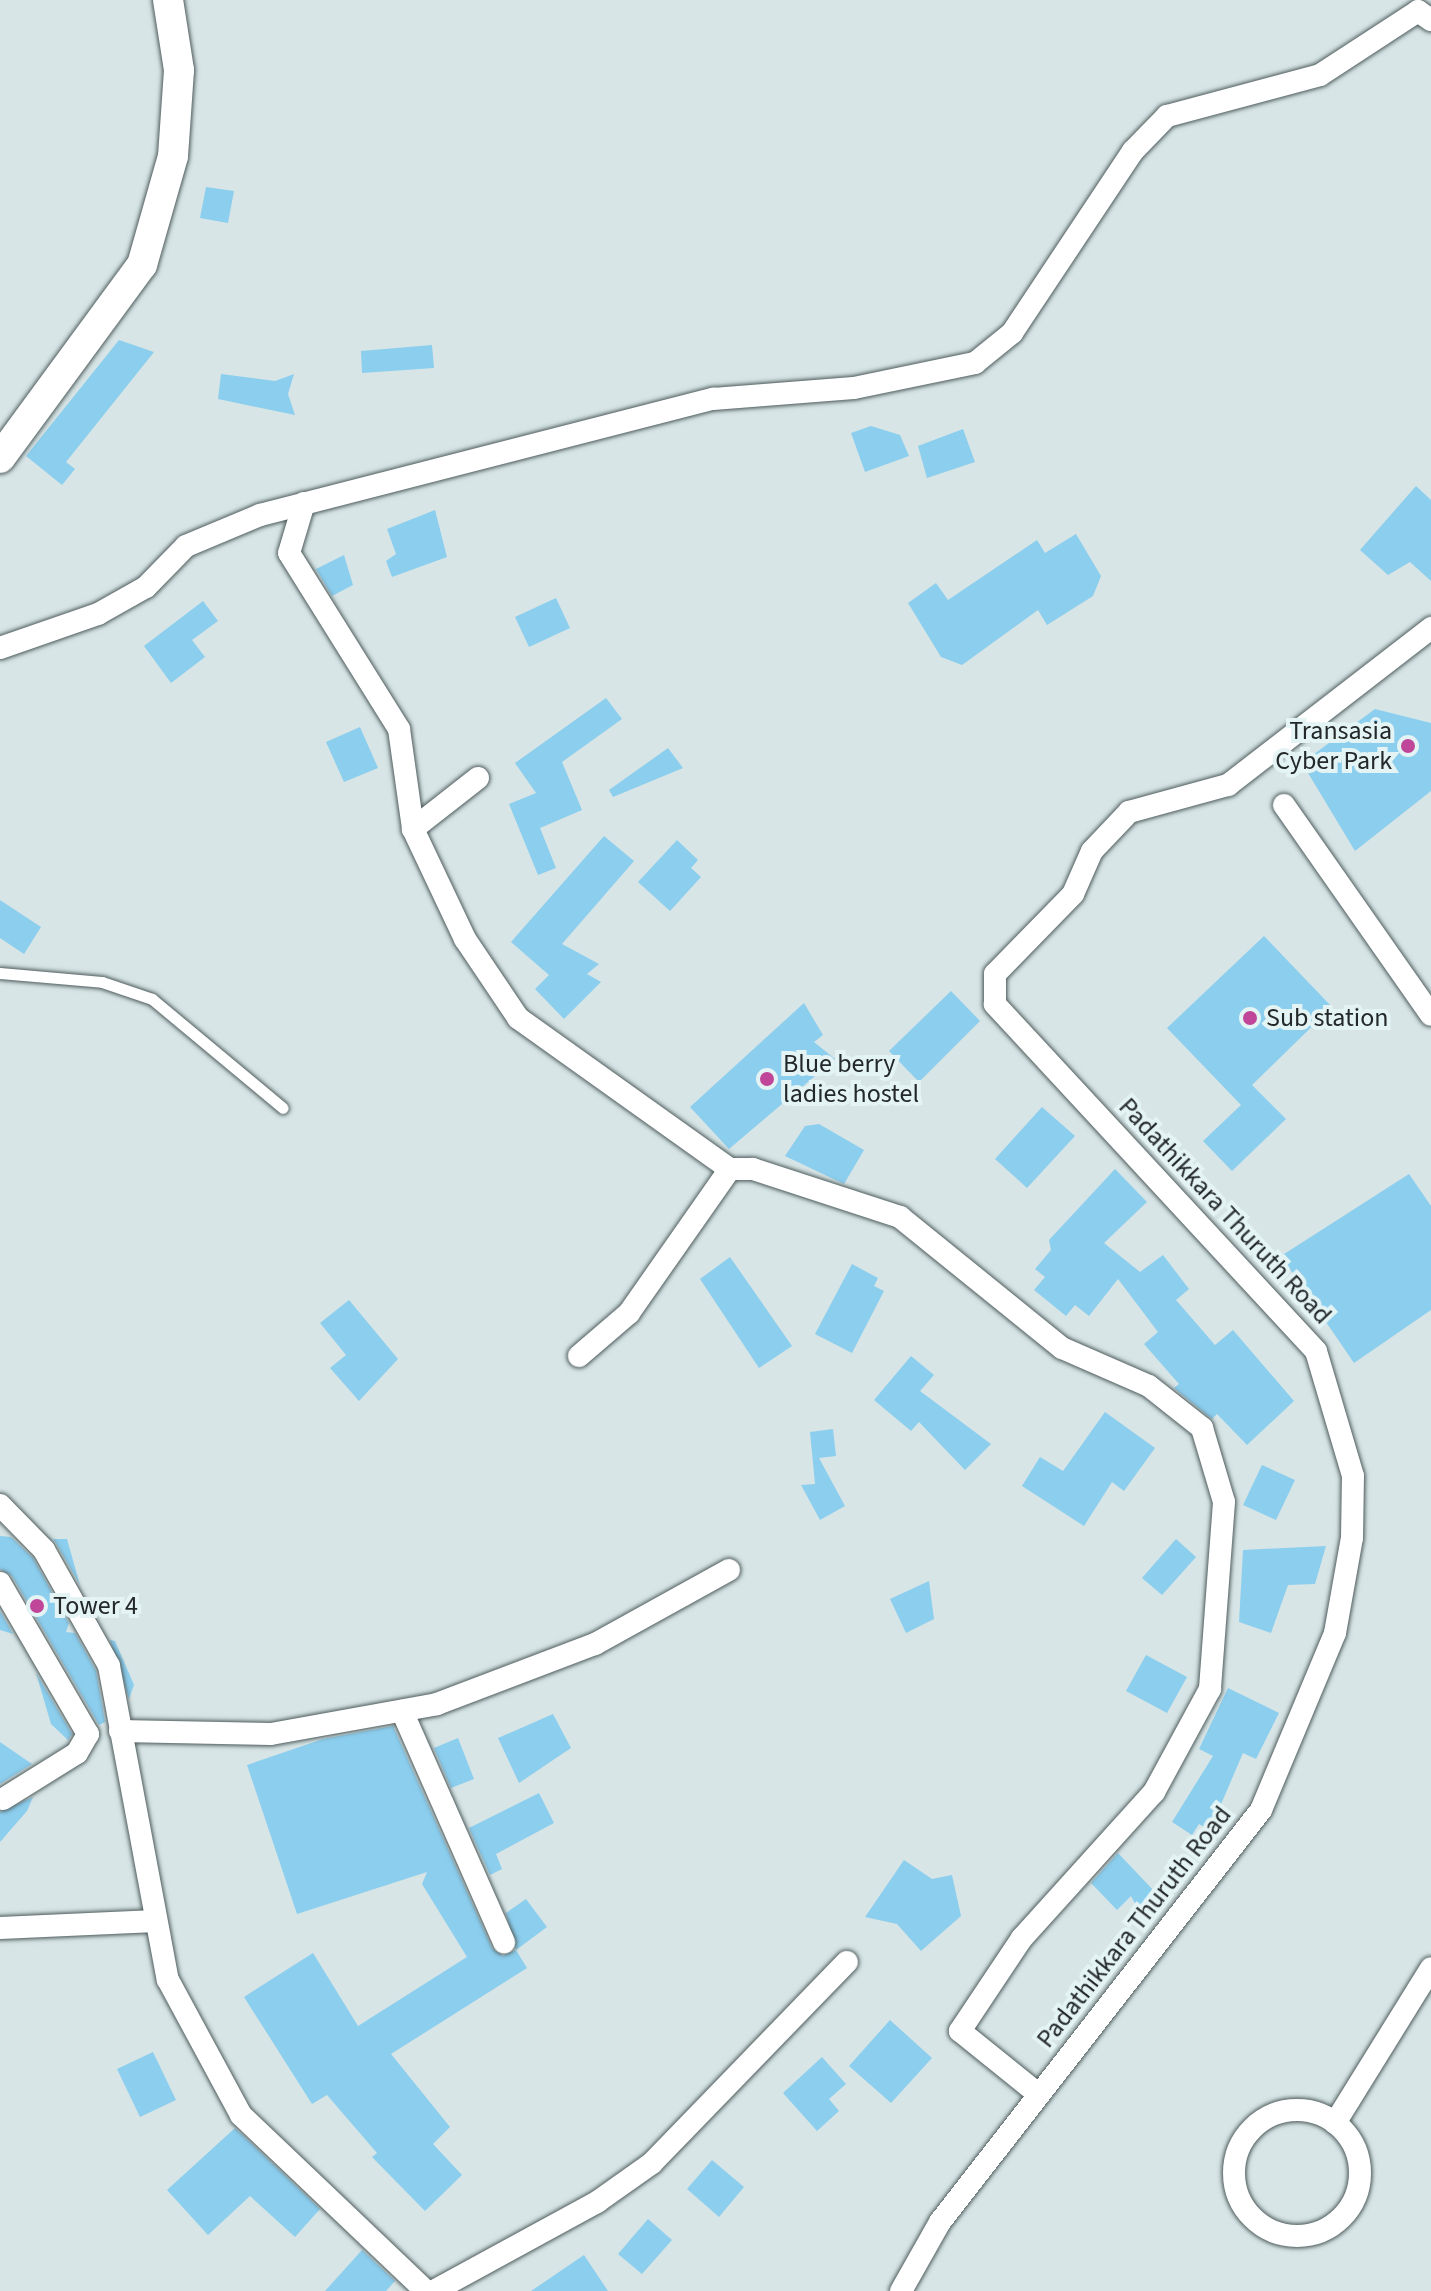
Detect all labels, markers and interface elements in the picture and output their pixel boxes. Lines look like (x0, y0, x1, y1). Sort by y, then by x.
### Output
place label: Transasia Cyber Park (1275, 715, 1392, 776)
marker: Transasia Cyber Park (1399, 737, 1417, 755)
place label: Sub station (1266, 1002, 1388, 1034)
marker: Sub station (1241, 1009, 1259, 1027)
place label: Blue berry ladies hostel (783, 1048, 919, 1110)
marker: Blue berry ladies hostel (758, 1070, 776, 1088)
street label: Padathikkara Thuruth Road (1112, 1091, 1338, 1331)
place label: Tower 4 (53, 1590, 138, 1622)
marker: Tower 4 (28, 1597, 46, 1615)
street label: Padathikkara Thuruth Road (1030, 1800, 1238, 2054)

